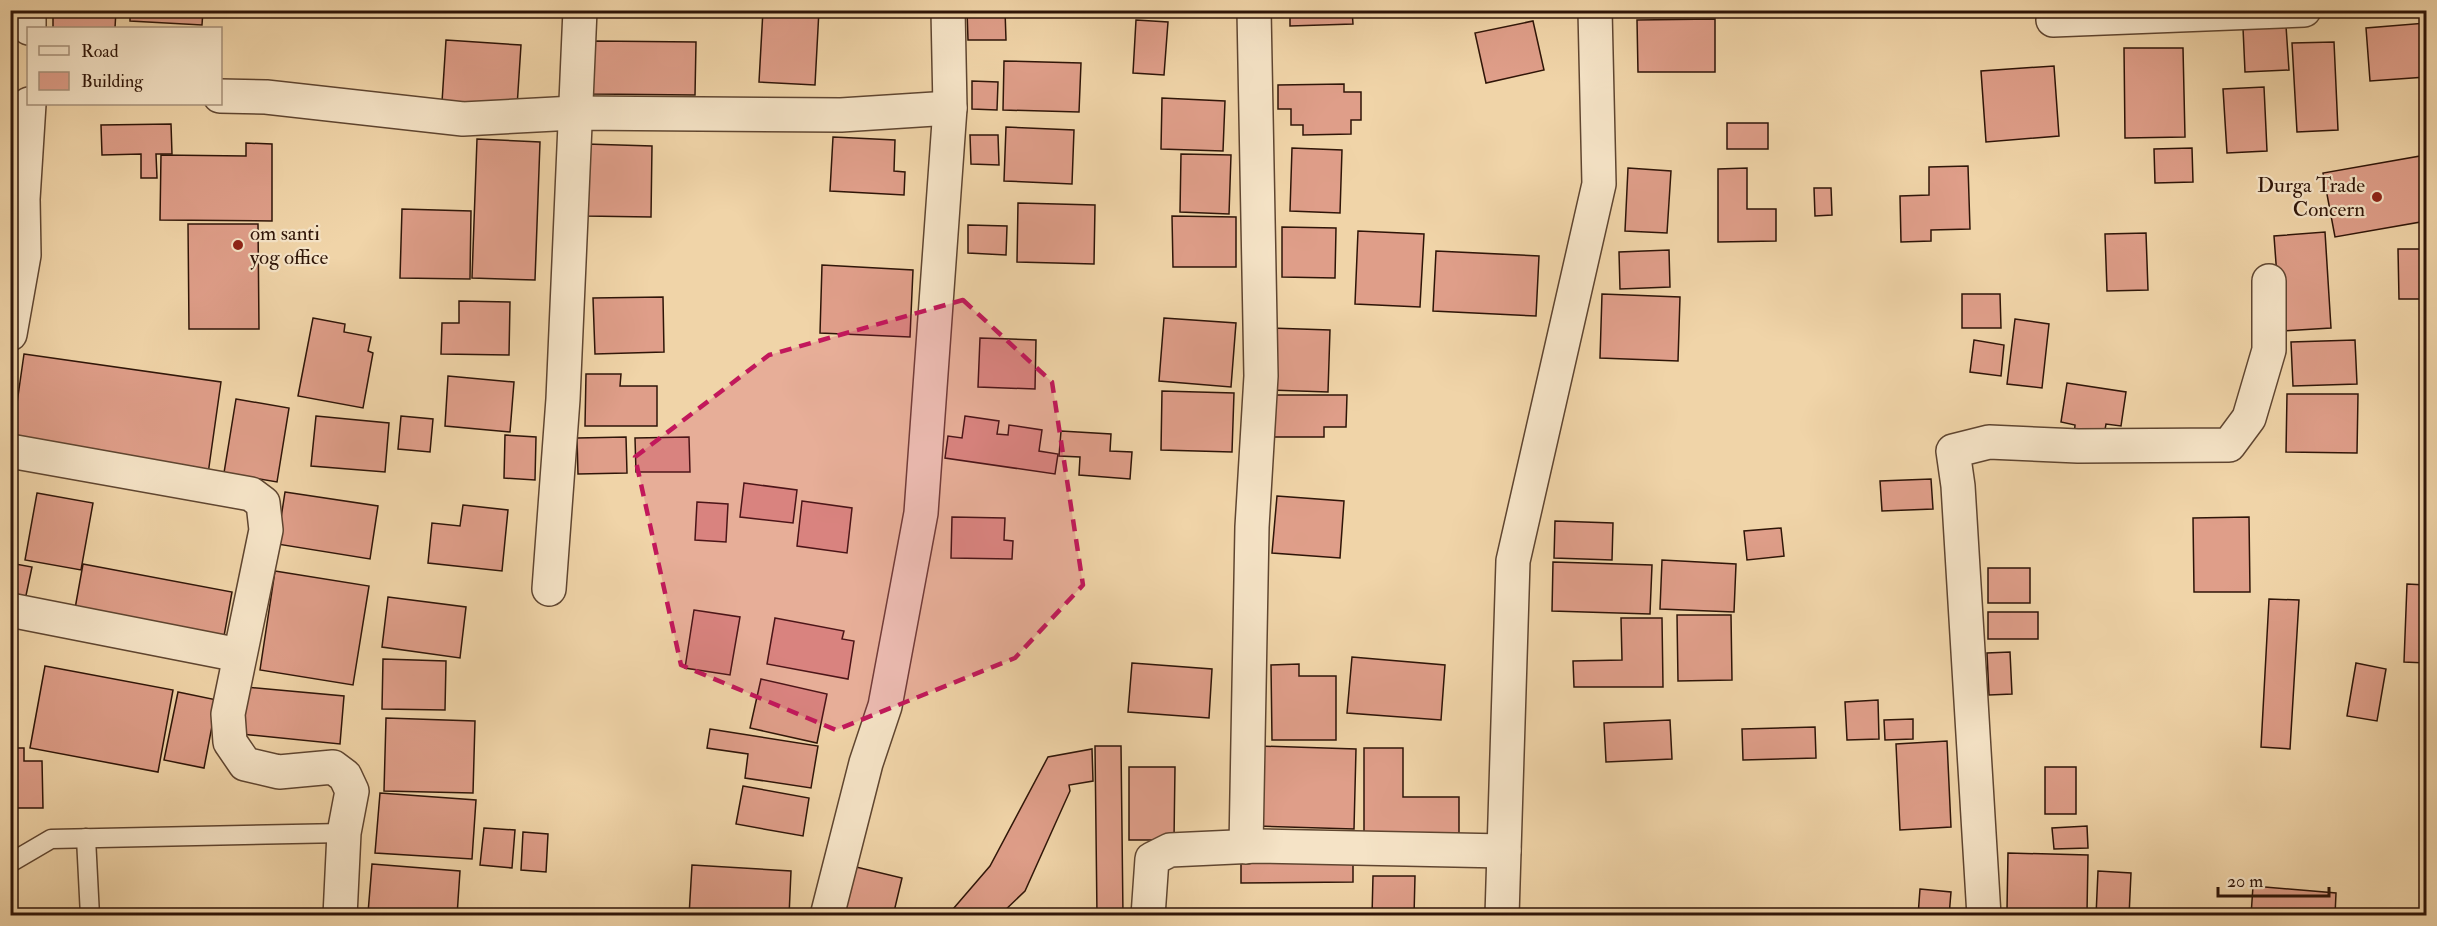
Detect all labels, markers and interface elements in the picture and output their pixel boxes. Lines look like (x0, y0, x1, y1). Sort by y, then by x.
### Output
legend (27, 27, 222, 105)
text: Road (81, 40, 119, 63)
text: Building (81, 70, 144, 93)
place label: Durga Trade Concern (2257, 172, 2365, 223)
marker: Durga Trade Concern (2370, 190, 2384, 204)
place label: om santi yog office (250, 220, 328, 271)
marker: om santi yog office (231, 238, 245, 252)
scale bar (2218, 860, 2329, 898)
text: 20 m (2227, 870, 2263, 893)

